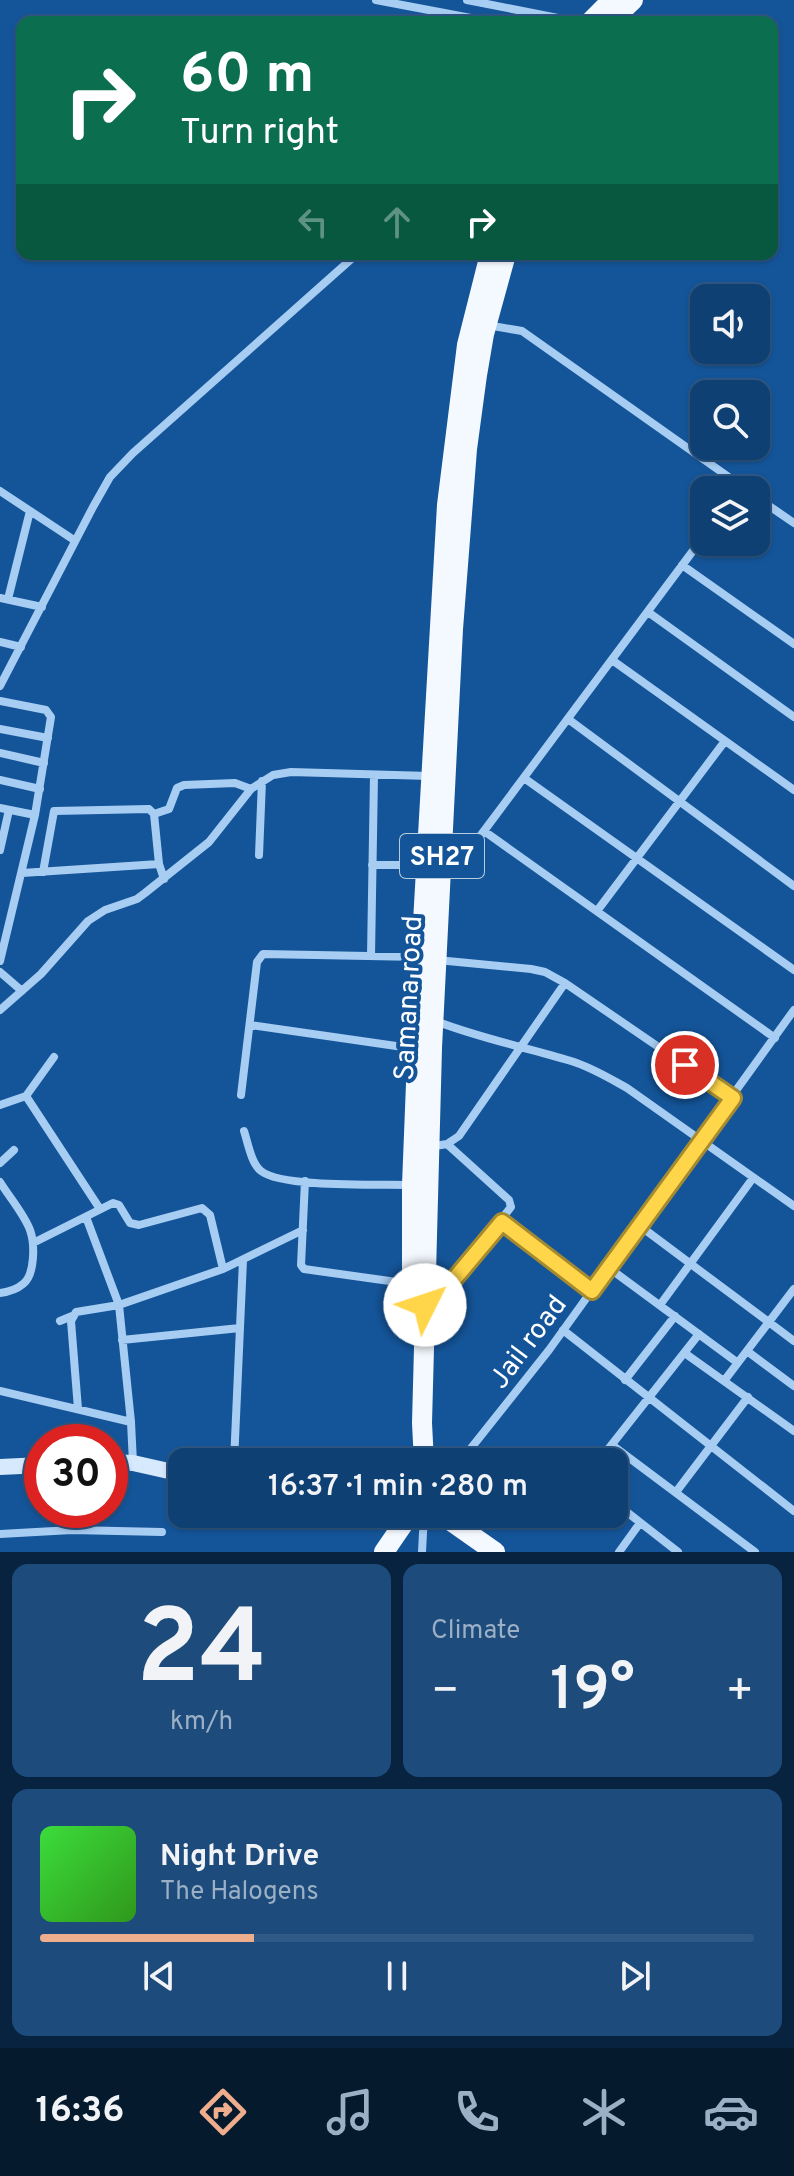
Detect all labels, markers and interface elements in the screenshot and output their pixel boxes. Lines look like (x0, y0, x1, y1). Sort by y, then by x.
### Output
text: 60 m (180, 42, 314, 112)
icon: right (48, 48, 152, 152)
text: Turn right (180, 111, 339, 157)
icon: left (291, 200, 335, 244)
icon: ahead (375, 200, 419, 244)
icon: right (459, 200, 503, 244)
map controls (690, 284, 770, 556)
button: sound (690, 284, 770, 364)
button: search (690, 380, 770, 460)
button: layers (690, 476, 770, 556)
road number: SH27 (400, 834, 484, 878)
street label: Samana road (388, 915, 432, 1082)
pin (651, 1031, 719, 1099)
icon: arrive (663, 1043, 707, 1087)
position arrow (383, 1263, 467, 1347)
street label: Jail road (482, 1289, 576, 1397)
speed limit sign: 30 (24, 1424, 128, 1528)
text: 16:37 · 1 min · 280 m (268, 1469, 528, 1506)
text: 24 (136, 1588, 267, 1720)
text: Climate (431, 1615, 520, 1648)
text: 19° (550, 1655, 635, 1731)
text: − (431, 1665, 459, 1721)
text: + (726, 1665, 754, 1721)
text: km/h (170, 1706, 233, 1739)
text: Night Drive (160, 1839, 319, 1876)
text: The Halogens (160, 1876, 319, 1909)
icon: previous (137, 1954, 181, 1998)
icon: pause (375, 1954, 419, 1998)
icon: next (613, 1954, 657, 1998)
icon: directions (195, 2084, 251, 2140)
icon: music (322, 2084, 378, 2140)
icon: phone (449, 2084, 505, 2140)
icon: climate (576, 2084, 632, 2140)
icon: car (703, 2084, 759, 2140)
text: 16:36 (35, 2089, 124, 2135)

